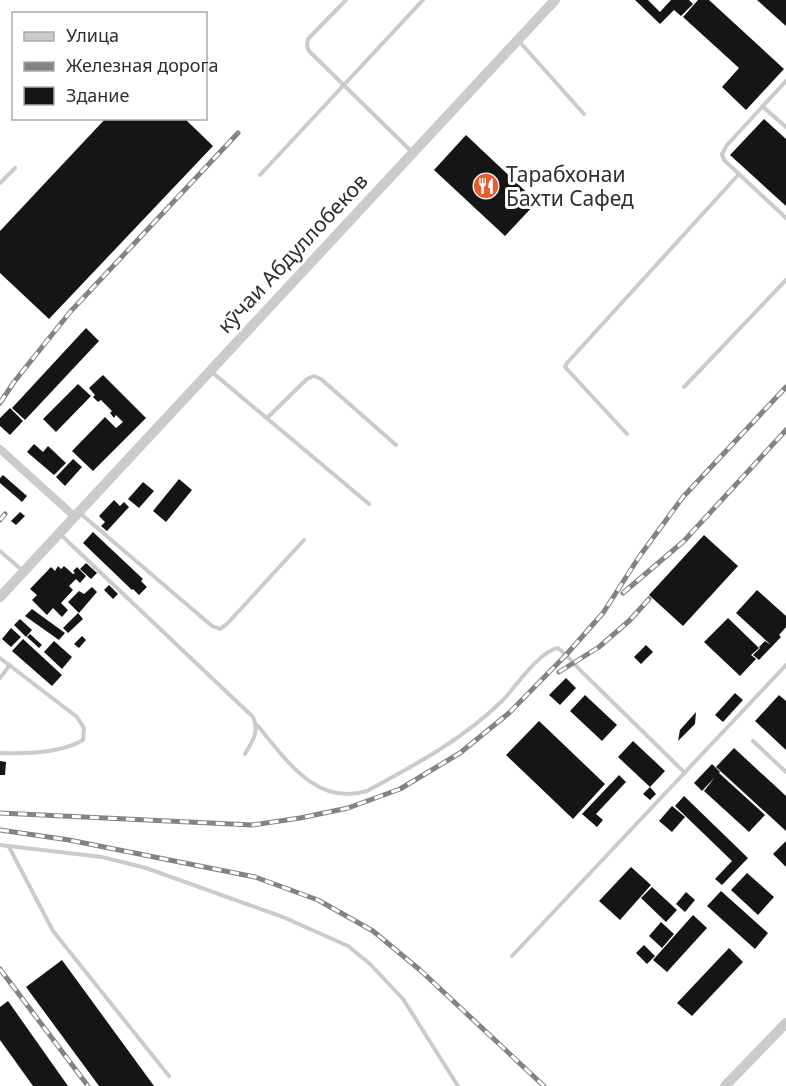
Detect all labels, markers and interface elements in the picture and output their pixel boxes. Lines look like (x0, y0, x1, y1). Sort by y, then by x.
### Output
legend (12, 12, 207, 120)
text: Улица (66, 23, 119, 47)
text: Железная дорога (66, 53, 218, 77)
text: Здание (66, 83, 130, 107)
place label: Тарабхонаи Бахти Сафед (506, 160, 634, 212)
street label: кӯчаи Абдуллобеков (211, 167, 373, 339)
restaurant icon: Тарабхонаи Бахти Сафед (471, 171, 501, 201)

